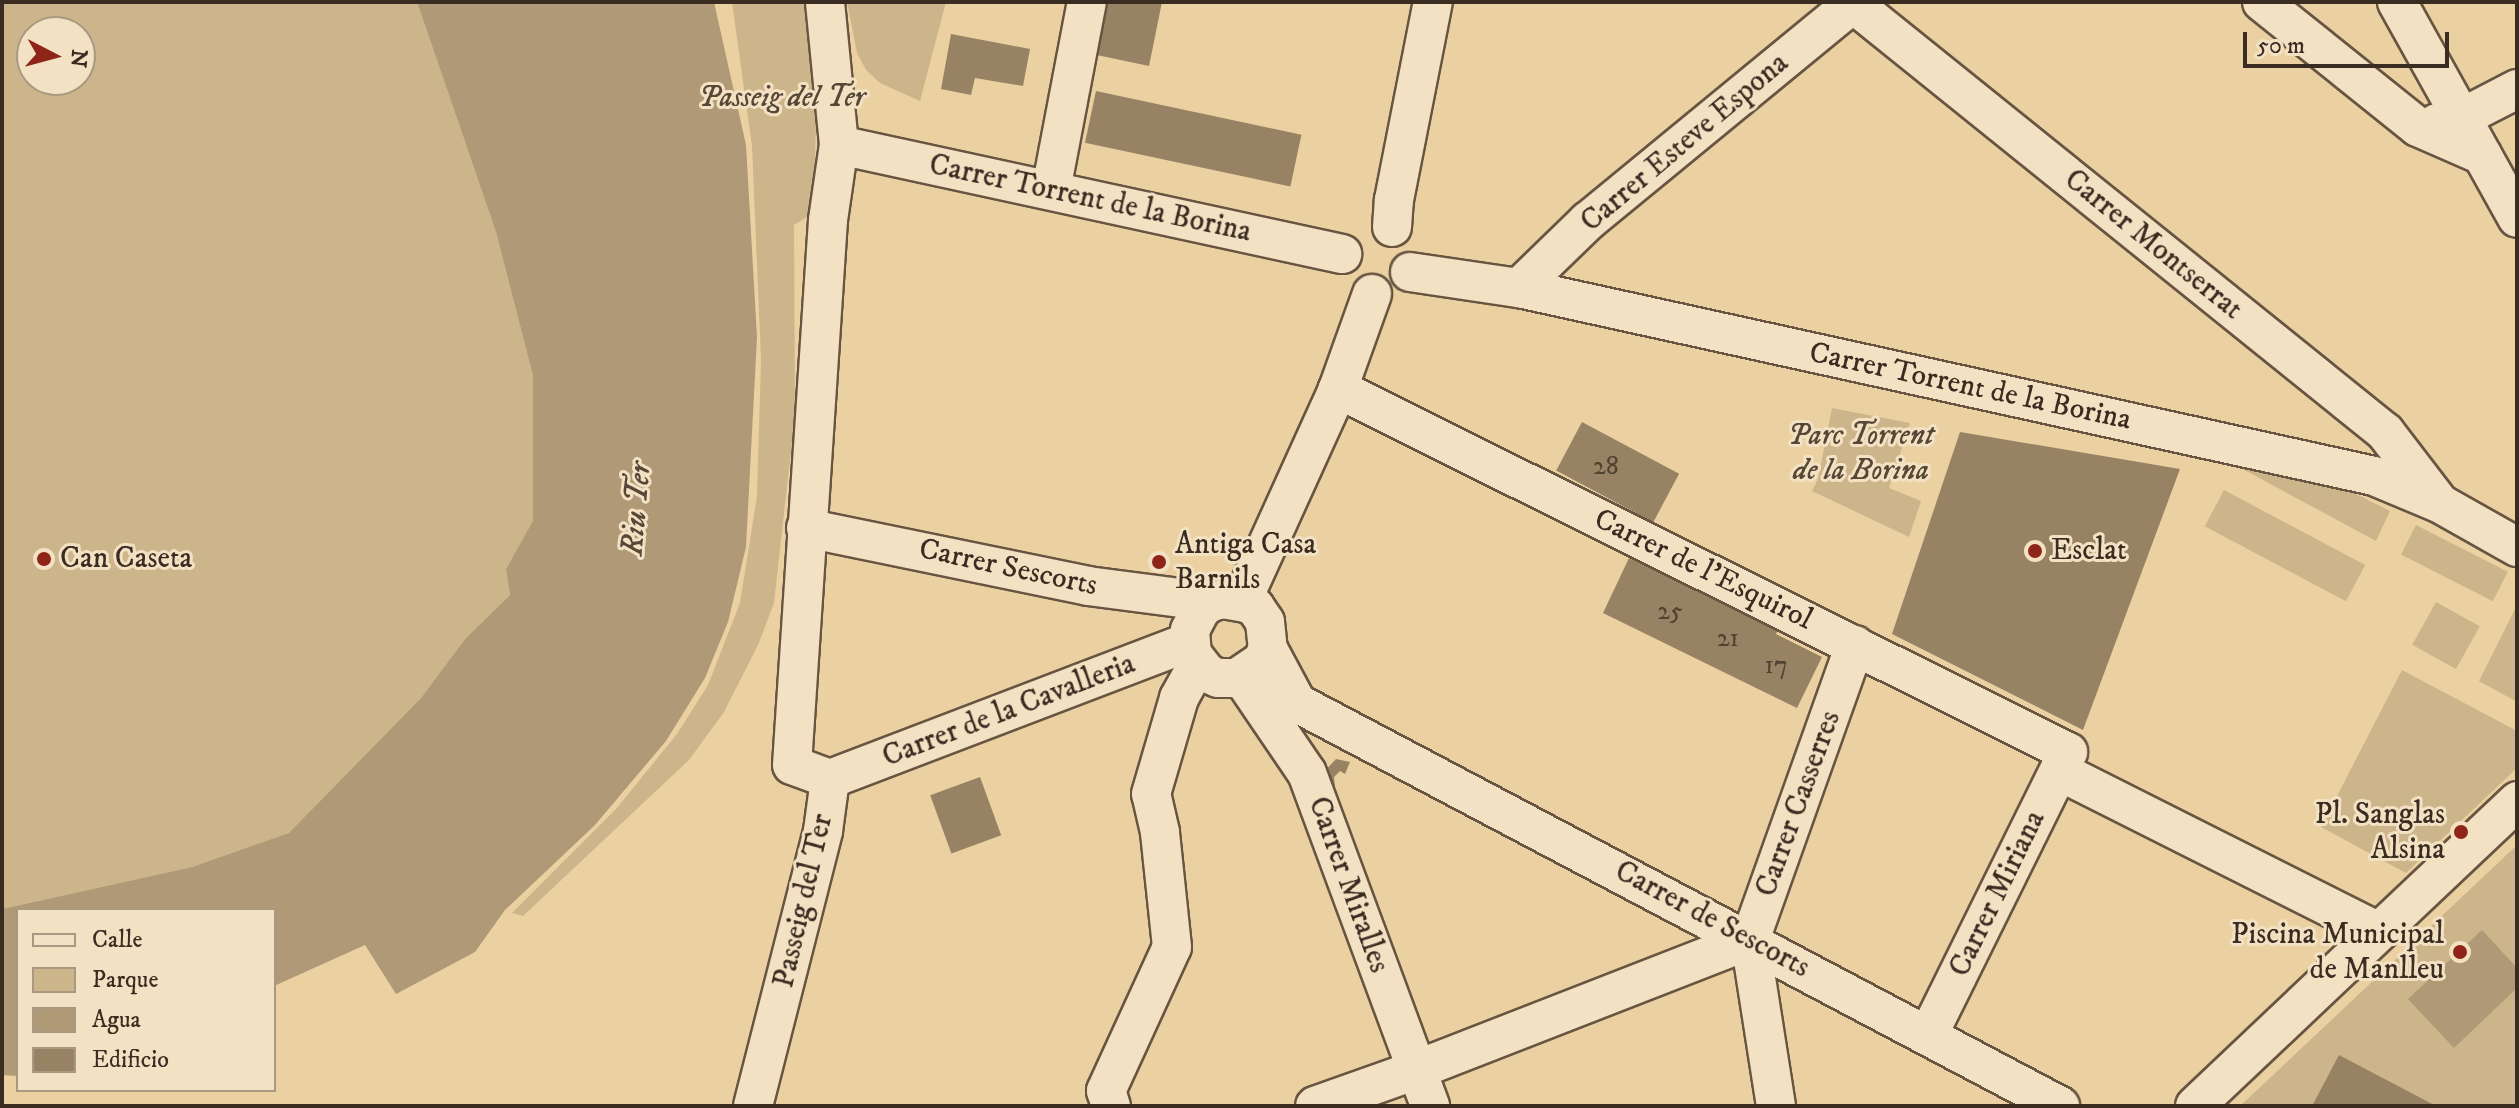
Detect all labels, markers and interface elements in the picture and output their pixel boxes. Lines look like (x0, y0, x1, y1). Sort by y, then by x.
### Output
north arrow (16, 16, 96, 96)
scale bar (2247, 16, 2453, 66)
text: 50 m (2257, 31, 2305, 61)
street label: Carrer Esteve Espona (1574, 46, 1796, 240)
text: N (64, 48, 93, 69)
park label: Passeig del Ter (699, 80, 865, 116)
street label: Carrer Torrent de la Borina (926, 147, 1254, 251)
street label: Carrer Montserrat (2057, 162, 2249, 328)
street label: Carrer Torrent de la Borina (1806, 335, 2134, 439)
park label: Parc Torrent de la Borina (1788, 418, 1934, 488)
house number: 28 (1593, 451, 1619, 483)
water label: Riu Ter (614, 461, 660, 557)
street label: Carrer de l'Esquirol (1588, 502, 1818, 638)
place label: Antiga Casa Barnils (1175, 527, 1316, 598)
street label: Carrer Sescorts (916, 532, 1100, 604)
place label: Esclat (2051, 533, 2127, 569)
place label: Can Caseta (60, 541, 192, 577)
marker: Esclat (2026, 542, 2044, 560)
marker: Can Caseta (35, 550, 53, 568)
marker: Antiga Casa Barnils (1150, 553, 1168, 571)
house number: 25 (1657, 596, 1683, 628)
house number: 21 (1717, 623, 1739, 655)
street label: Carrer de la Cavalleria (878, 646, 1140, 776)
house number: 17 (1764, 650, 1788, 682)
street label: Carrer Casserres (1749, 706, 1849, 902)
street label: Carrer Miralles (1300, 792, 1396, 978)
place label: Pl. Sanglas Alsina (2315, 797, 2445, 868)
street label: Carrer Miriana (1942, 805, 2054, 983)
street label: Passeig del Ter (766, 810, 842, 992)
marker: Pl. Sanglas Alsina (2452, 823, 2470, 841)
street label: Carrer de Sescorts (1609, 854, 1815, 986)
legend (16, 908, 276, 1092)
place label: Piscina Municipal de Manlleu (2231, 917, 2444, 988)
text: Calle (92, 925, 142, 955)
marker: Piscina Municipal de Manlleu (2451, 943, 2469, 961)
text: Parque (92, 965, 158, 995)
text: Agua (92, 1005, 141, 1035)
text: Edificio (92, 1045, 169, 1075)

